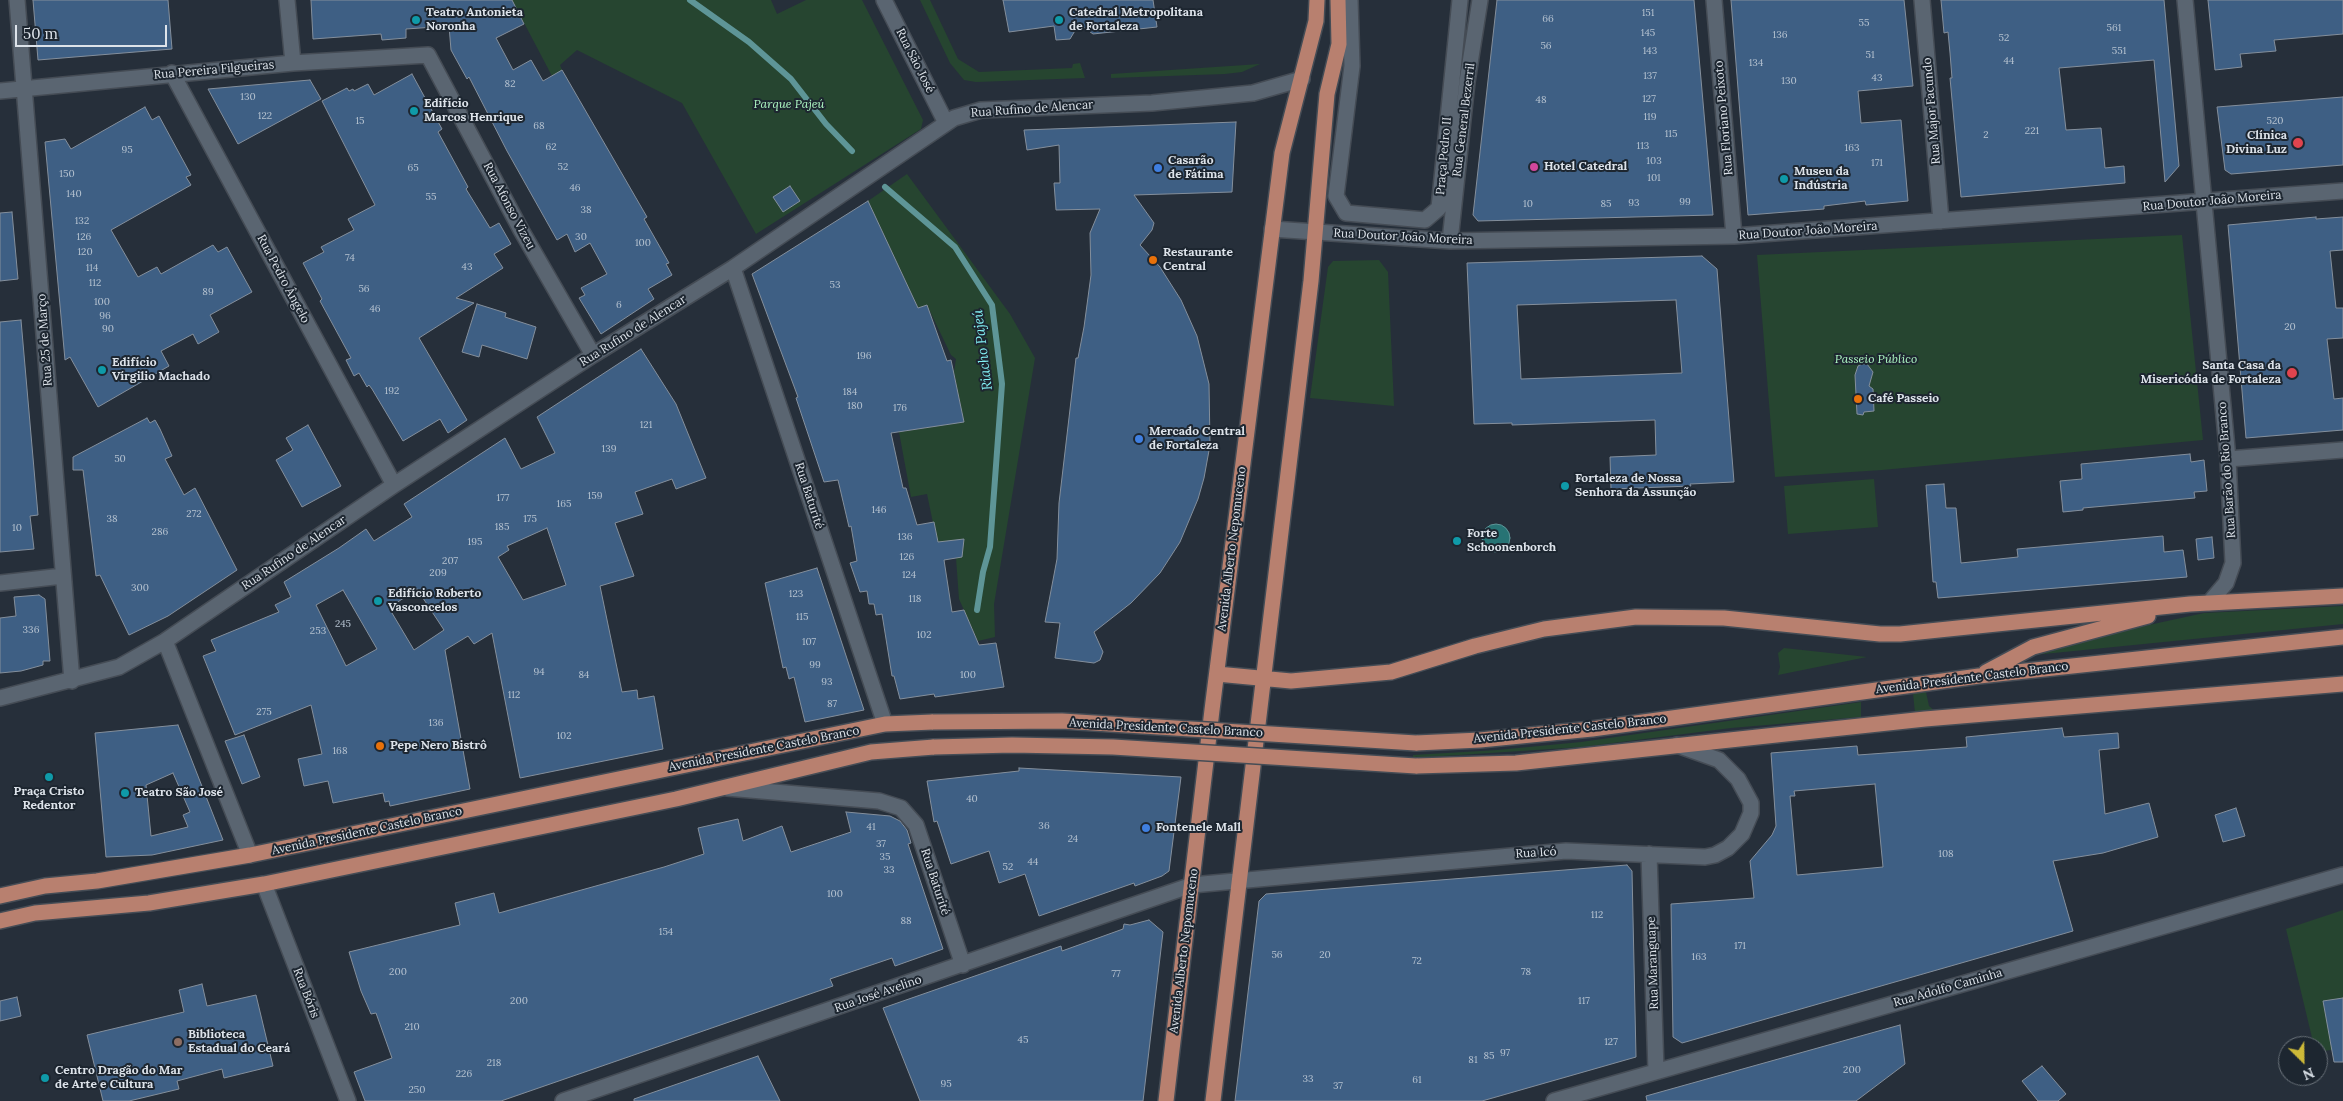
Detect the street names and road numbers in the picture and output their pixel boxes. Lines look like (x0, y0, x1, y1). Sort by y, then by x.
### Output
street label: Rua São José (893, 26, 937, 96)
street label: Rua Major Facundo (1920, 57, 1944, 165)
street label: Rua Pereira Filgueiras (153, 58, 275, 82)
street label: Rua Floriano Peixoto (1712, 60, 1736, 176)
street label: Rua General Bezerril (1450, 62, 1478, 178)
street label: Rua Rufino de Alencar (970, 98, 1094, 120)
street label: Praça Pedro II (1433, 116, 1455, 196)
street label: Rua Afonso Vizeu (480, 160, 538, 252)
street label: Rua Doutor João Moreira (2142, 188, 2282, 214)
street label: Rua Doutor João Moreira (1738, 219, 1878, 243)
street label: Rua Doutor João Moreira (1333, 226, 1473, 248)
street label: Rua Pedro Ângelo (254, 232, 312, 326)
street label: Rua Rufino de Alencar (577, 292, 689, 370)
street label: Rua 25 de Março (35, 293, 55, 387)
street label: Rua Barão do Rio Branco (2215, 401, 2239, 539)
street label: Rua Baturité (791, 461, 827, 531)
street label: Avenida Alberto Nepomuceno (1215, 466, 1249, 632)
street label: Rua Rufino de Alencar (239, 513, 349, 593)
street label: Avenida Presidente Castelo Branco (1875, 659, 2069, 697)
street label: Avenida Presidente Castelo Branco (1473, 712, 1667, 746)
street label: Avenida Presidente Castelo Branco (1069, 716, 1263, 740)
street label: Avenida Presidente Castelo Branco (667, 723, 861, 775)
street label: Avenida Presidente Castelo Branco (271, 804, 463, 858)
street label: Rua Icó (1515, 844, 1557, 862)
street label: Rua Baturité (917, 847, 953, 917)
street label: Avenida Alberto Nepomuceno (1167, 868, 1201, 1034)
street label: Rua Maranguape (1644, 916, 1662, 1010)
street label: Rua Bóris (290, 966, 322, 1020)
street label: Rua Adolfo Caminha (1892, 966, 2004, 1010)
street label: Rua José Avelino (832, 972, 924, 1016)

